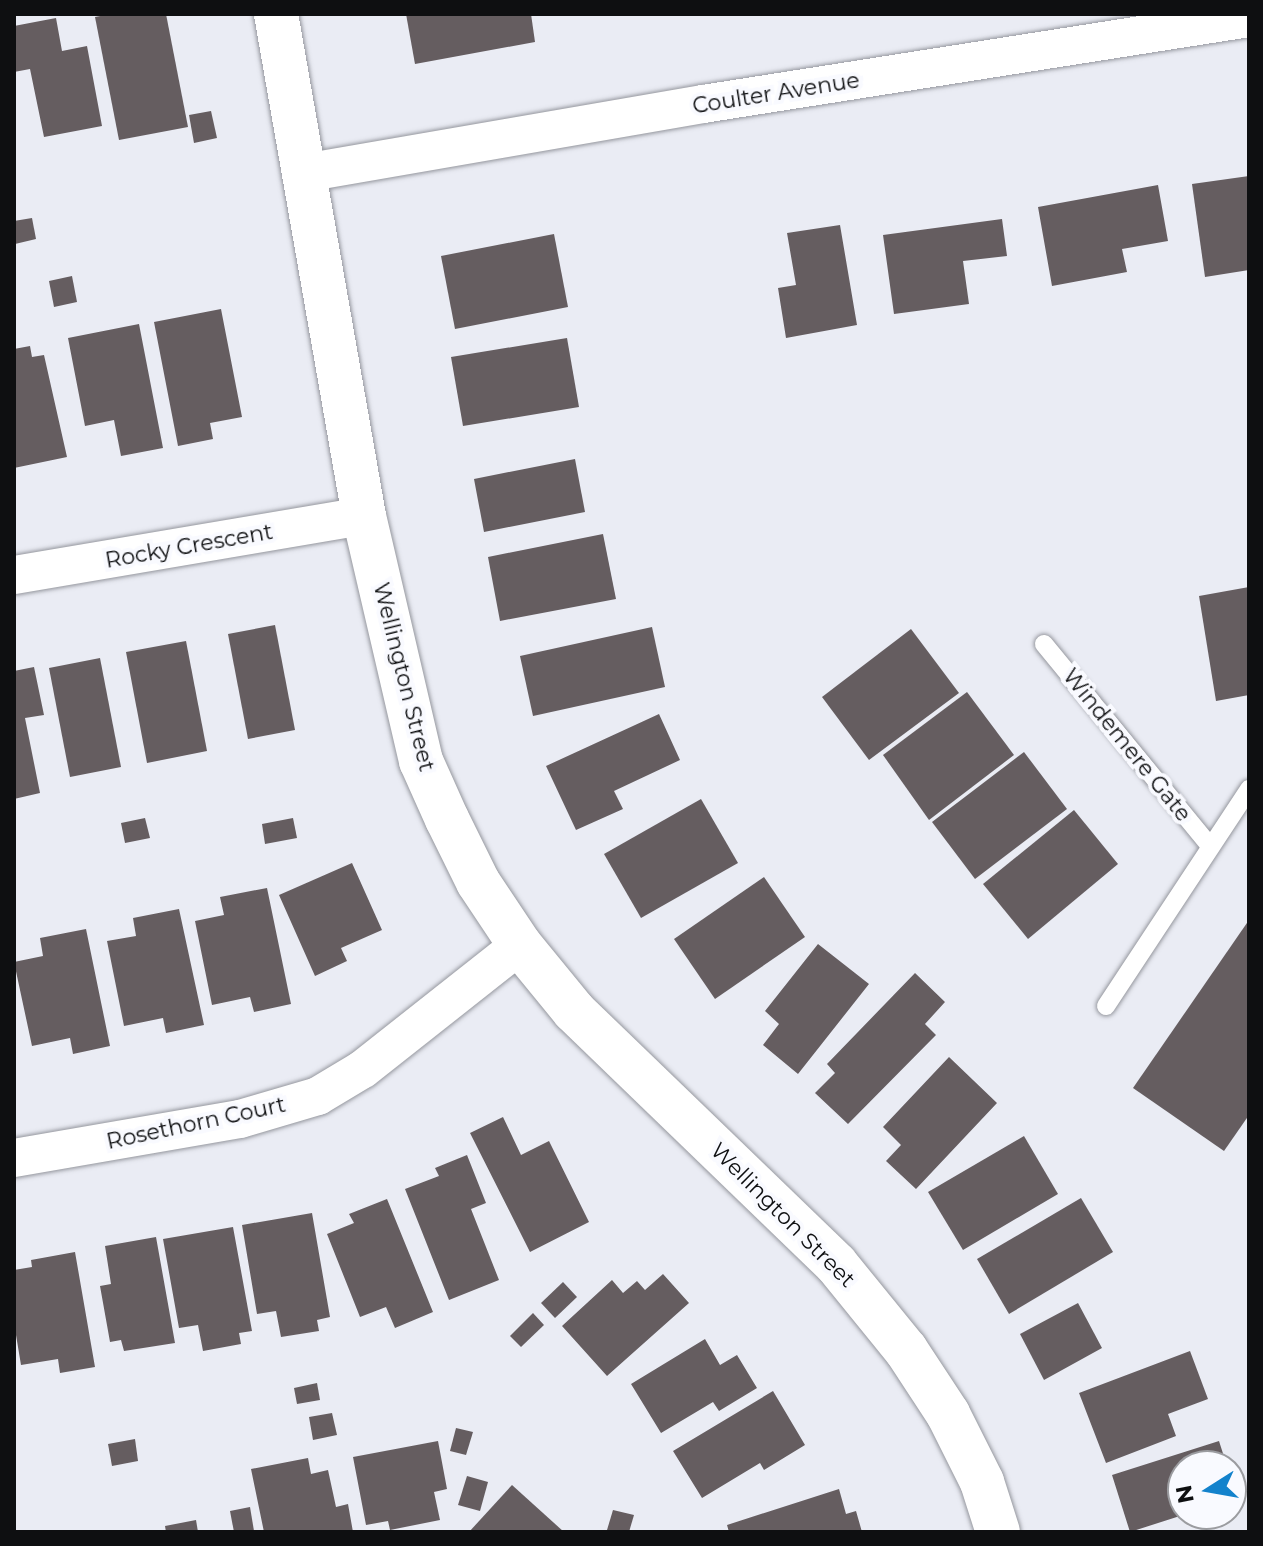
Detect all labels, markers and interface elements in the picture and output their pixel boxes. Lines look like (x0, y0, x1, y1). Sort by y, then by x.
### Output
street label: Coulter Avenue (691, 67, 861, 119)
street label: Rocky Crescent (103, 518, 275, 574)
street label: Wellington Street (368, 580, 440, 774)
street label: Windemere Gate (1057, 663, 1197, 827)
street label: Rosethorn Court (104, 1091, 288, 1155)
street label: Wellington Street (705, 1137, 861, 1293)
north arrow (1167, 1450, 1247, 1530)
text: N (1170, 1483, 1200, 1506)

